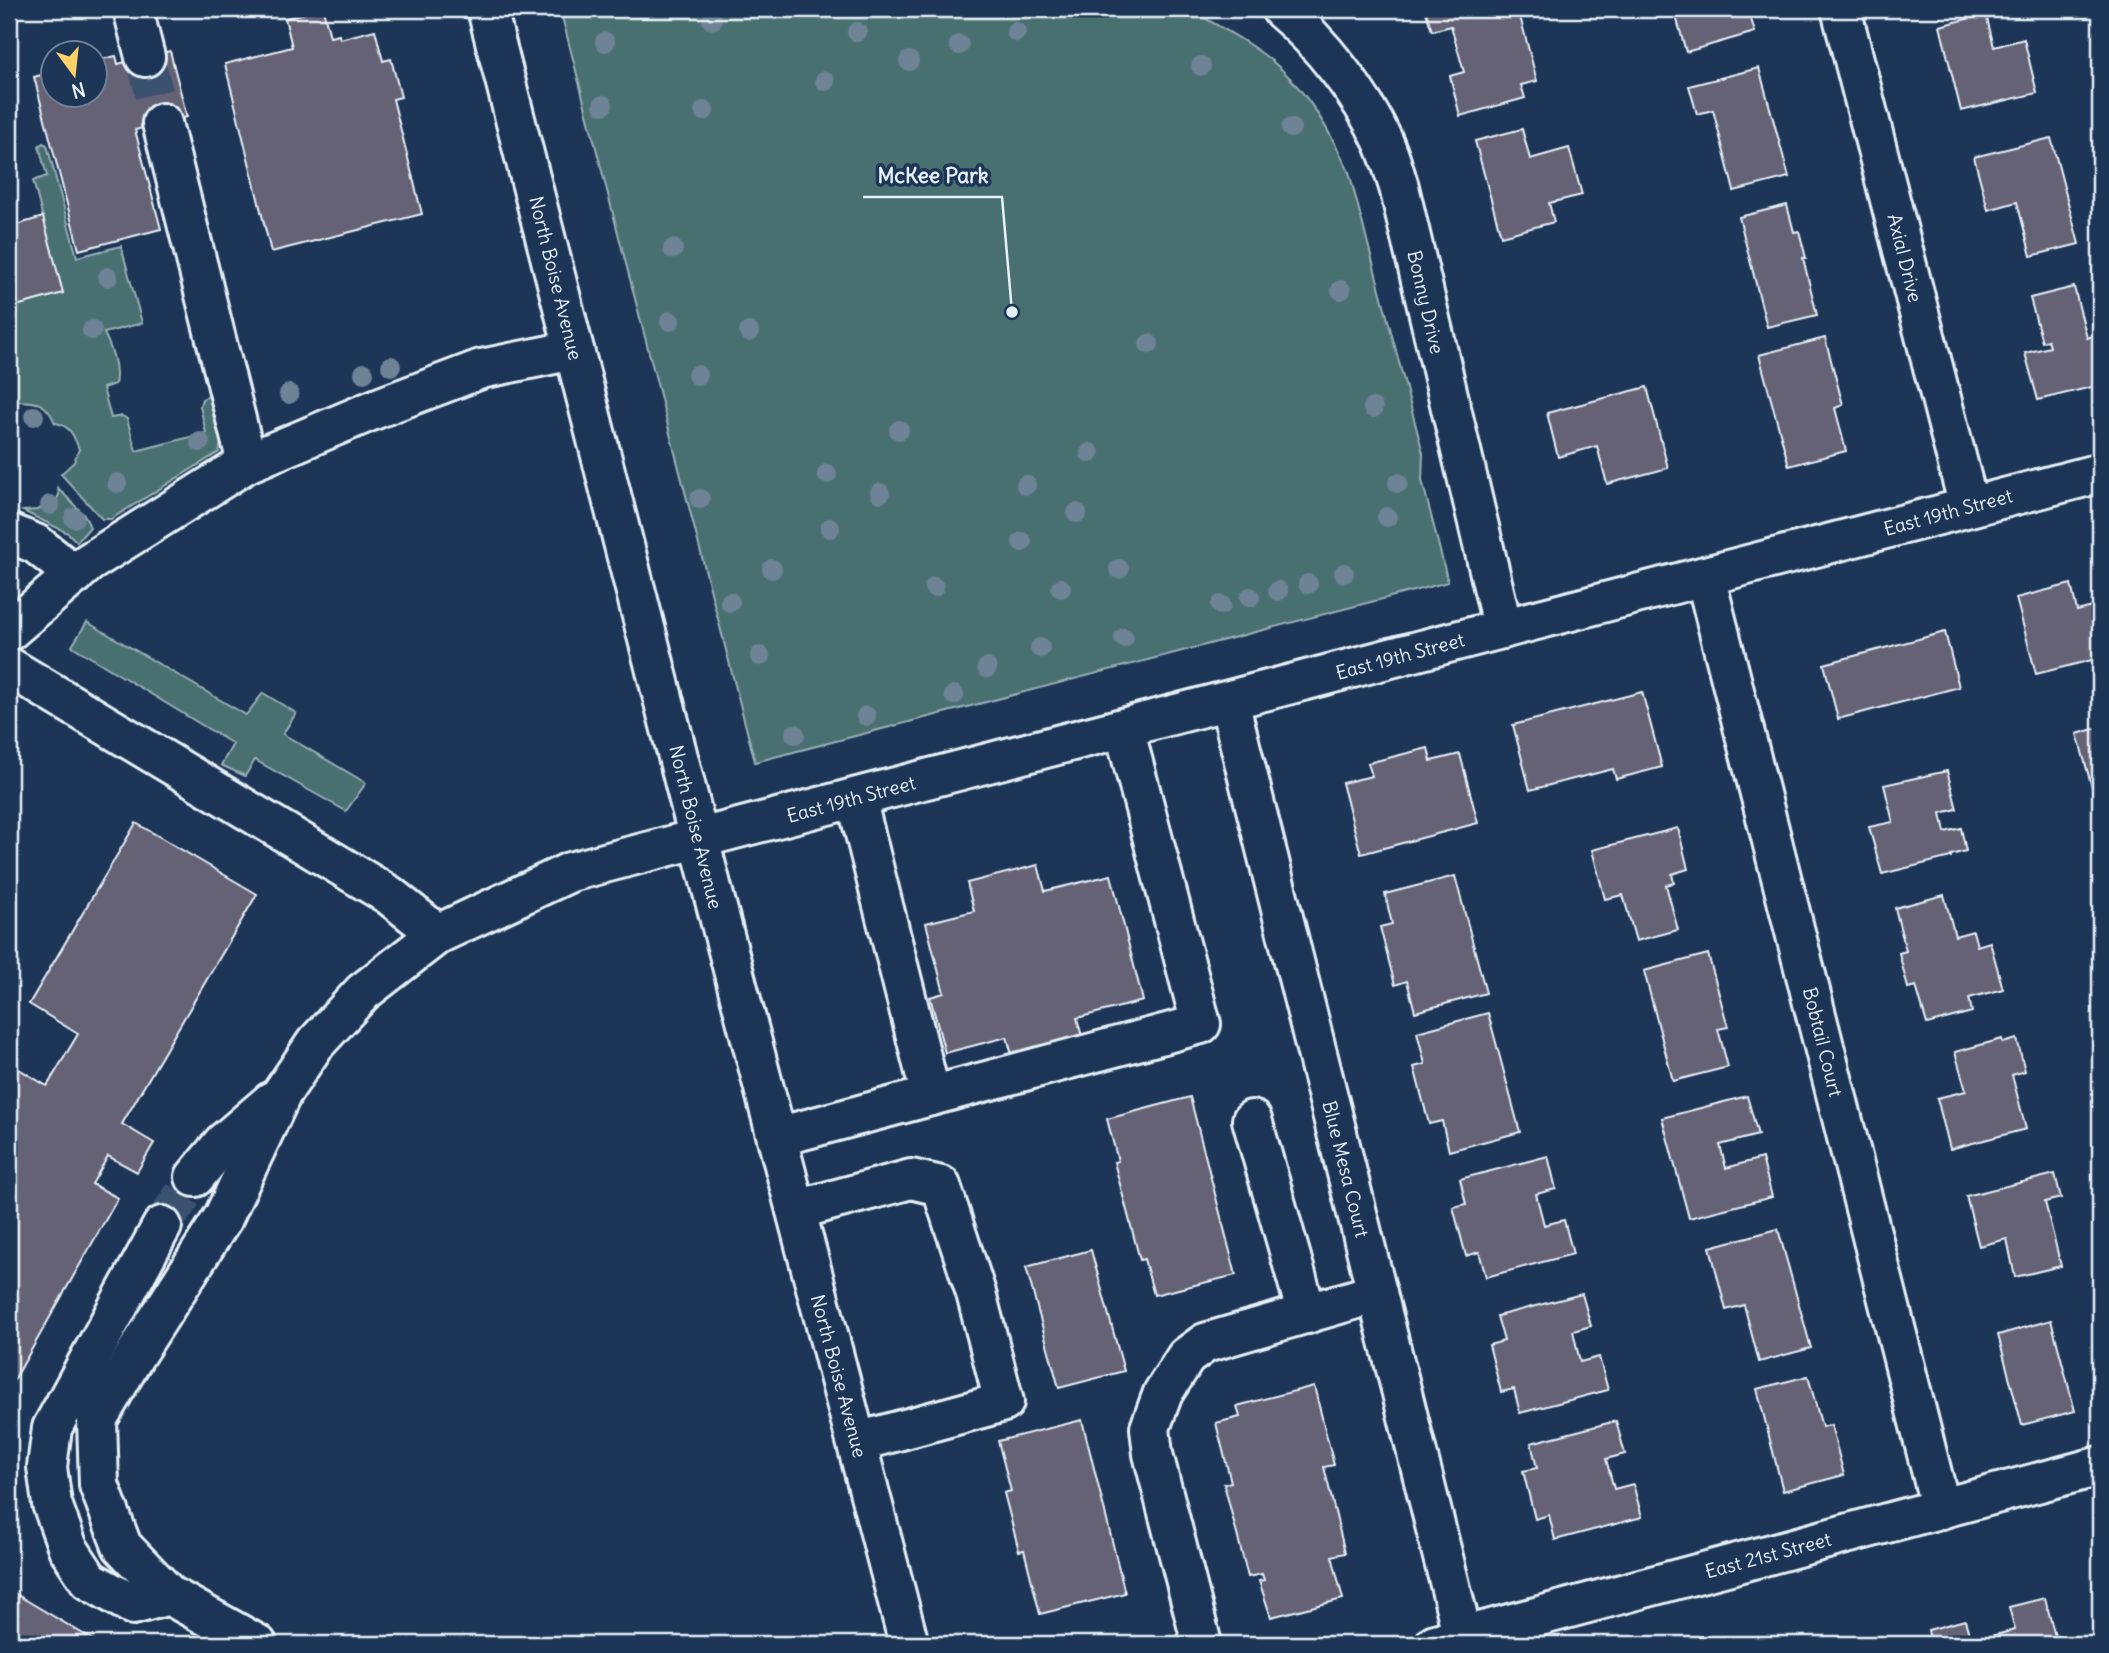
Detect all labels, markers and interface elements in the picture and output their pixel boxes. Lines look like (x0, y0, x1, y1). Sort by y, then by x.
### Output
north arrow (38, 38, 108, 108)
text: N (69, 77, 88, 104)
callout: McKee Park (863, 155, 1002, 197)
text: McKee Park (877, 162, 989, 189)
street label: North Boise Avenue (524, 194, 588, 362)
street label: Axial Drive (1882, 211, 1928, 305)
street label: Bonny Drive (1402, 248, 1450, 356)
street label: East 19th Street (1881, 483, 2015, 541)
street label: East 19th Street (1333, 627, 1467, 685)
street label: North Boise Avenue (664, 743, 728, 911)
street label: East 19th Street (784, 770, 918, 828)
street label: Bobtail Court (1798, 985, 1848, 1099)
street label: Blue Mesa Court (1317, 1098, 1375, 1240)
street label: North Boise Avenue (806, 1292, 872, 1460)
street label: East 21st Street (1702, 1527, 1834, 1583)

